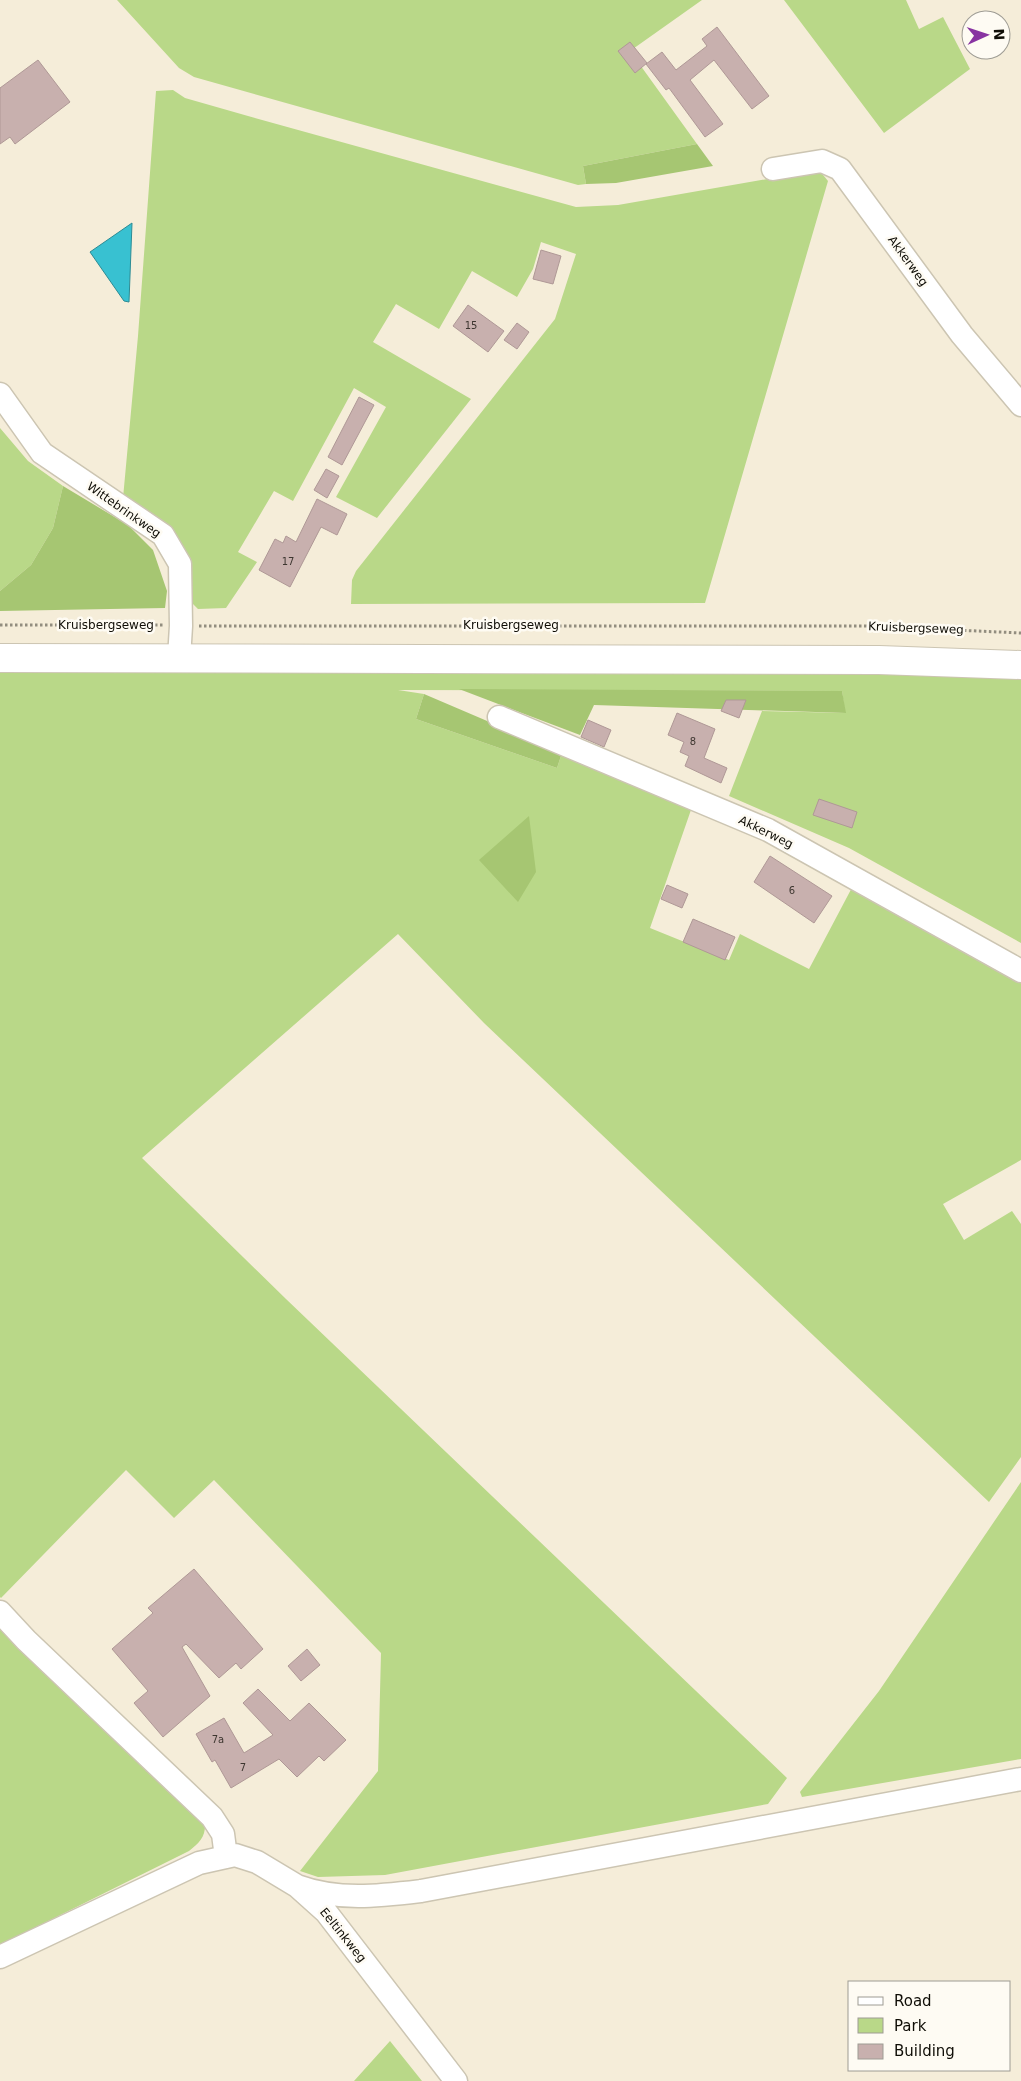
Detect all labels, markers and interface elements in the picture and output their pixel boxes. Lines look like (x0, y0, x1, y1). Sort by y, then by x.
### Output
north arrow (961, 10, 1011, 60)
text: N (991, 28, 1007, 41)
street label: Akkerweg (885, 233, 931, 289)
house number: 15 (465, 320, 477, 331)
street label: Wittebrinkweg (84, 479, 164, 541)
house number: 17 (282, 556, 294, 567)
street label: Kruisbergseweg (58, 618, 154, 632)
street label: Kruisbergseweg (463, 618, 559, 632)
street label: Kruisbergseweg (868, 619, 964, 637)
house number: 8 (690, 736, 696, 747)
street label: Akkerweg (737, 813, 795, 851)
house number: 6 (789, 885, 795, 896)
house number: 7a (212, 1734, 224, 1745)
house number: 7 (240, 1762, 246, 1773)
street label: Eeltinkweg (317, 1905, 369, 1965)
legend (848, 1981, 1011, 2071)
text: Road (894, 1992, 932, 2010)
text: Park (894, 2017, 927, 2035)
text: Building (894, 2042, 955, 2060)

